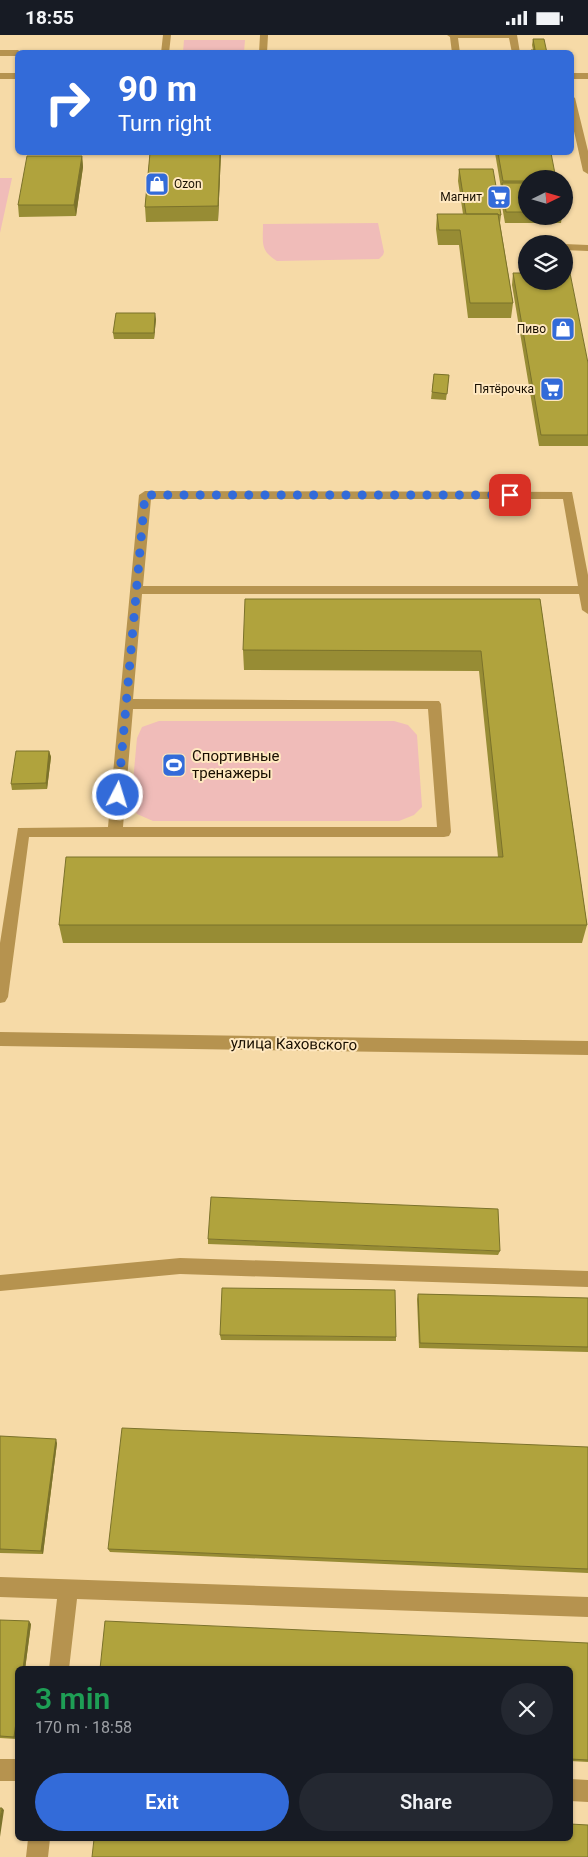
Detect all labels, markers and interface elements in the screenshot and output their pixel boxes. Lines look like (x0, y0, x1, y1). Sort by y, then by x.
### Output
text: 18:55 (25, 6, 74, 29)
text: 90 m (118, 69, 197, 110)
icon: right (35, 70, 100, 135)
text: Turn right (118, 111, 212, 136)
north arrow (518, 170, 572, 225)
map controls (518, 170, 573, 290)
shop icon: Ozon (144, 171, 170, 197)
place label: Ozon (174, 177, 202, 191)
supermarket icon: Магнит (486, 184, 512, 210)
place label: Магнит (440, 190, 482, 204)
button: layers (518, 235, 573, 290)
shop icon: Пиво (550, 316, 576, 342)
place label: Пиво (517, 322, 546, 336)
supermarket icon: Пятёрочка (539, 376, 565, 402)
place label: Пятёрочка (474, 382, 534, 396)
pin (489, 474, 531, 516)
icon: arrive (496, 481, 524, 509)
place label: Спортивные тренажеры (192, 747, 280, 782)
sports icon: Спортивные тренажеры (161, 752, 187, 778)
position arrow (91, 768, 143, 820)
street label: улица Каховского (231, 1034, 357, 1054)
text: 3 min (35, 1681, 110, 1716)
button: close (501, 1683, 553, 1735)
text: 170 m · 18:58 (35, 1718, 132, 1737)
button: Exit (35, 1773, 289, 1831)
button: Share (299, 1773, 553, 1831)

